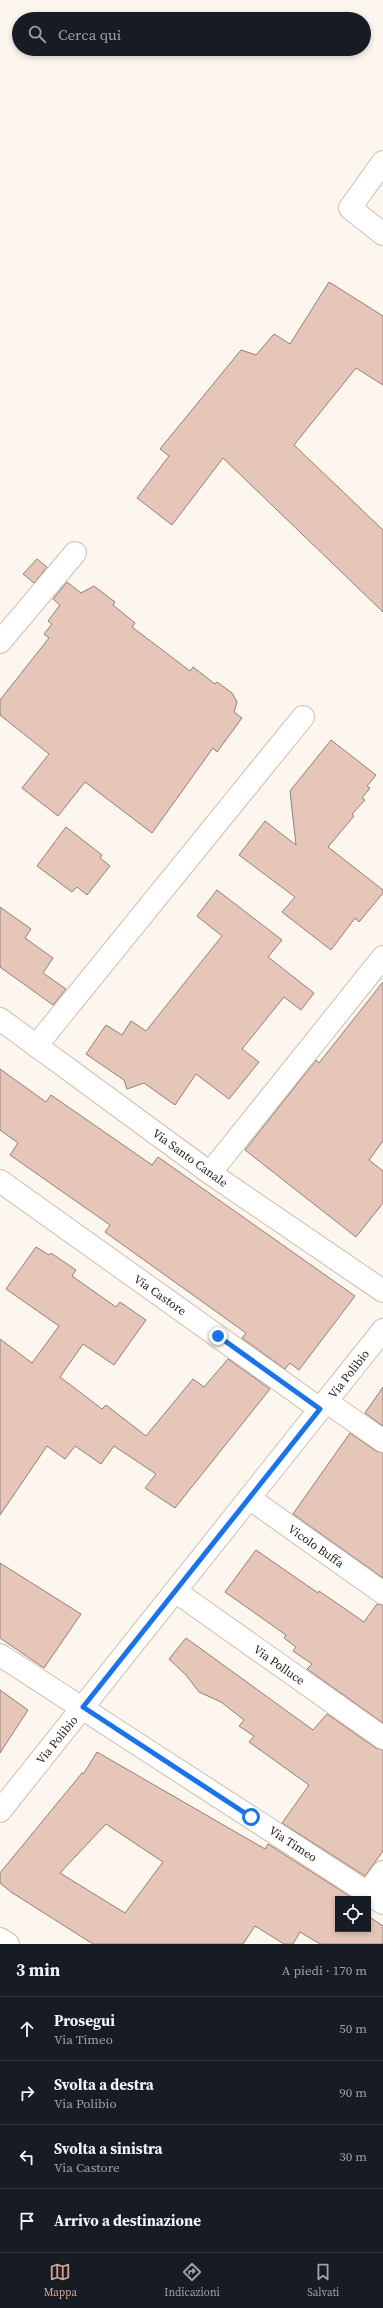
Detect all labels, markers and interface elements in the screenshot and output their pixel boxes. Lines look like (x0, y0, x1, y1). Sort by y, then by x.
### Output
search box (12, 12, 371, 56)
icon: search (26, 23, 48, 45)
text: Cerca qui (58, 24, 121, 45)
street label: Via Santo Canale (149, 1125, 231, 1191)
street label: Via Castore (131, 1271, 189, 1319)
route end (209, 1327, 227, 1345)
street label: Via Polibio (325, 1346, 373, 1402)
street label: Vicolo Buffa (285, 1521, 348, 1572)
street label: Via Polluce (250, 1641, 308, 1689)
street label: Via Polibio (33, 1712, 82, 1767)
route start (242, 1808, 260, 1826)
street label: Via Timeo (266, 1823, 320, 1866)
map controls (335, 1896, 371, 1932)
button: locate (335, 1896, 371, 1932)
text: 3 min (16, 1958, 60, 1982)
text: A piedi · 170 m (282, 1962, 367, 1979)
text: Prosegui (54, 2010, 115, 2031)
icon: ahead (16, 2018, 38, 2040)
text: 50 m (339, 2020, 367, 2037)
text: Via Timeo (54, 2031, 113, 2048)
text: Svolta a destra (54, 2074, 154, 2095)
icon: right (16, 2082, 38, 2104)
text: 90 m (339, 2084, 367, 2101)
text: Via Polibio (54, 2095, 117, 2112)
text: Svolta a sinistra (54, 2138, 163, 2159)
icon: left (16, 2146, 38, 2168)
text: 30 m (339, 2148, 367, 2165)
text: Via Castore (54, 2159, 120, 2176)
icon: arrive (16, 2210, 38, 2232)
text: Arrivo a destinazione (54, 2210, 201, 2231)
tab: Mappa (44, 2261, 77, 2300)
tab: Indicazioni (164, 2261, 220, 2300)
tab: Salvati (307, 2261, 339, 2300)

